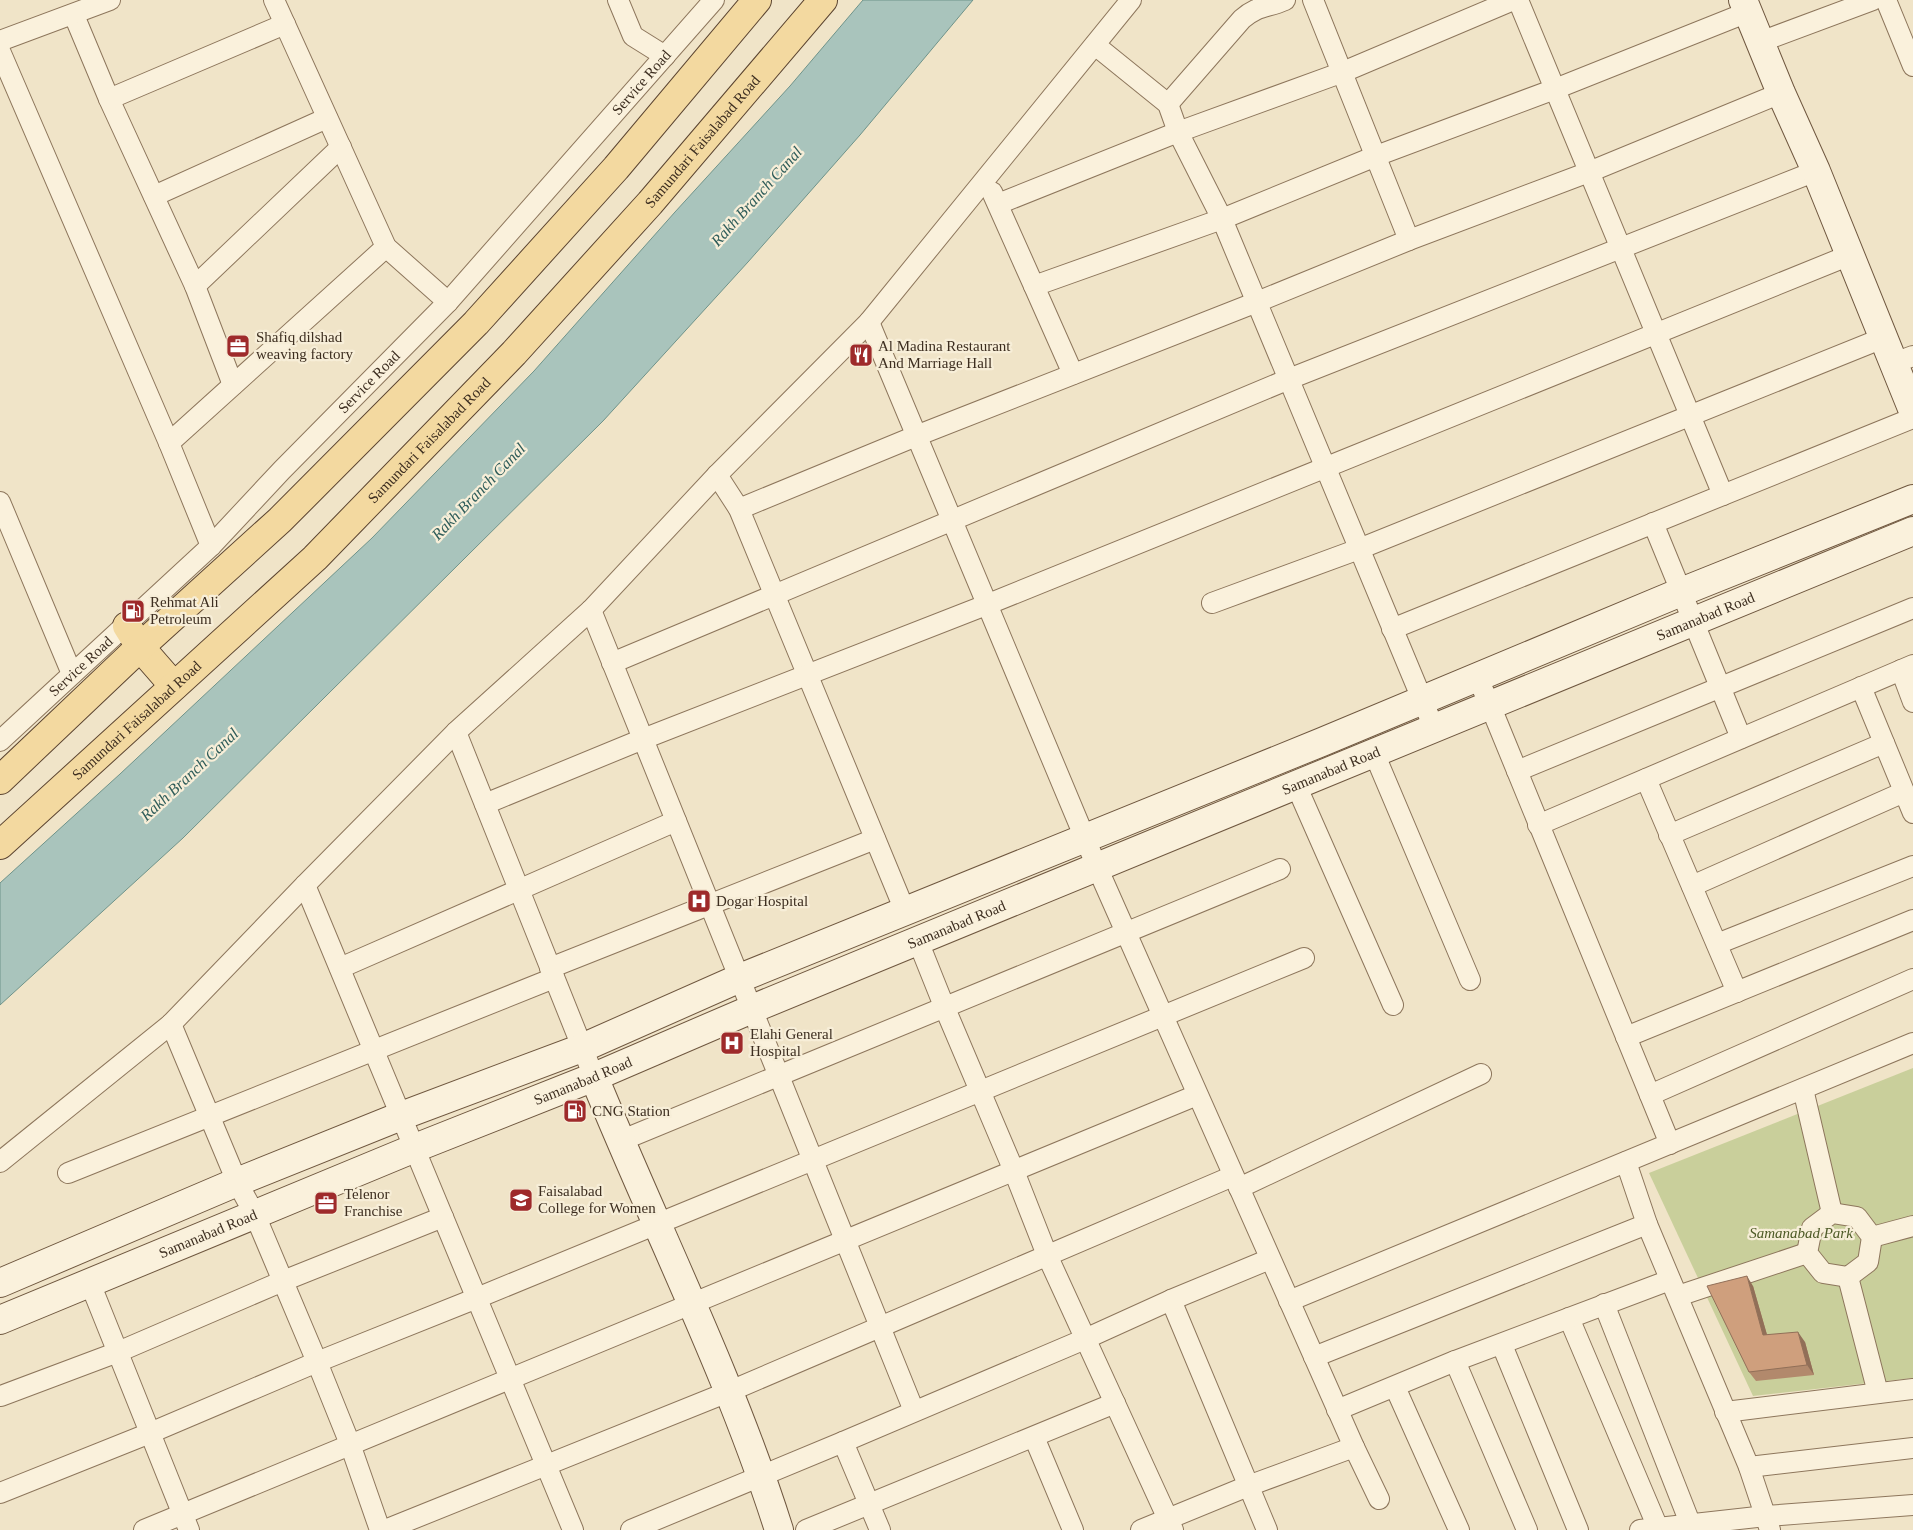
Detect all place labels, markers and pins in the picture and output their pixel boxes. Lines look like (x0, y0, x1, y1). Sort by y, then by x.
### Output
place label: Shafiq dilshad weaving factory (256, 329, 354, 362)
office icon: Shafiq dilshad weaving factory (225, 333, 251, 359)
place label: Al Madina Restaurant And Marriage Hall (878, 338, 1011, 371)
restaurant icon: Al Madina Restaurant And Marriage Hall (848, 342, 874, 368)
place label: Rehmat Ali Petroleum (150, 594, 219, 627)
fuel station icon: Rehmat Ali Petroleum (120, 598, 146, 624)
hospital icon: Dogar Hospital (686, 888, 712, 914)
place label: Dogar Hospital (716, 893, 808, 909)
place label: Elahi General Hospital (750, 1026, 833, 1059)
hospital icon: Elahi General Hospital (719, 1030, 745, 1056)
fuel station icon: CNG Station (562, 1098, 588, 1124)
place label: CNG Station (592, 1103, 670, 1119)
place label: Faisalabad College for Women (538, 1183, 656, 1216)
place label: Telenor Franchise (344, 1186, 403, 1219)
school or university icon: Faisalabad College for Women (508, 1187, 534, 1213)
office icon: Telenor Franchise (313, 1190, 339, 1216)

